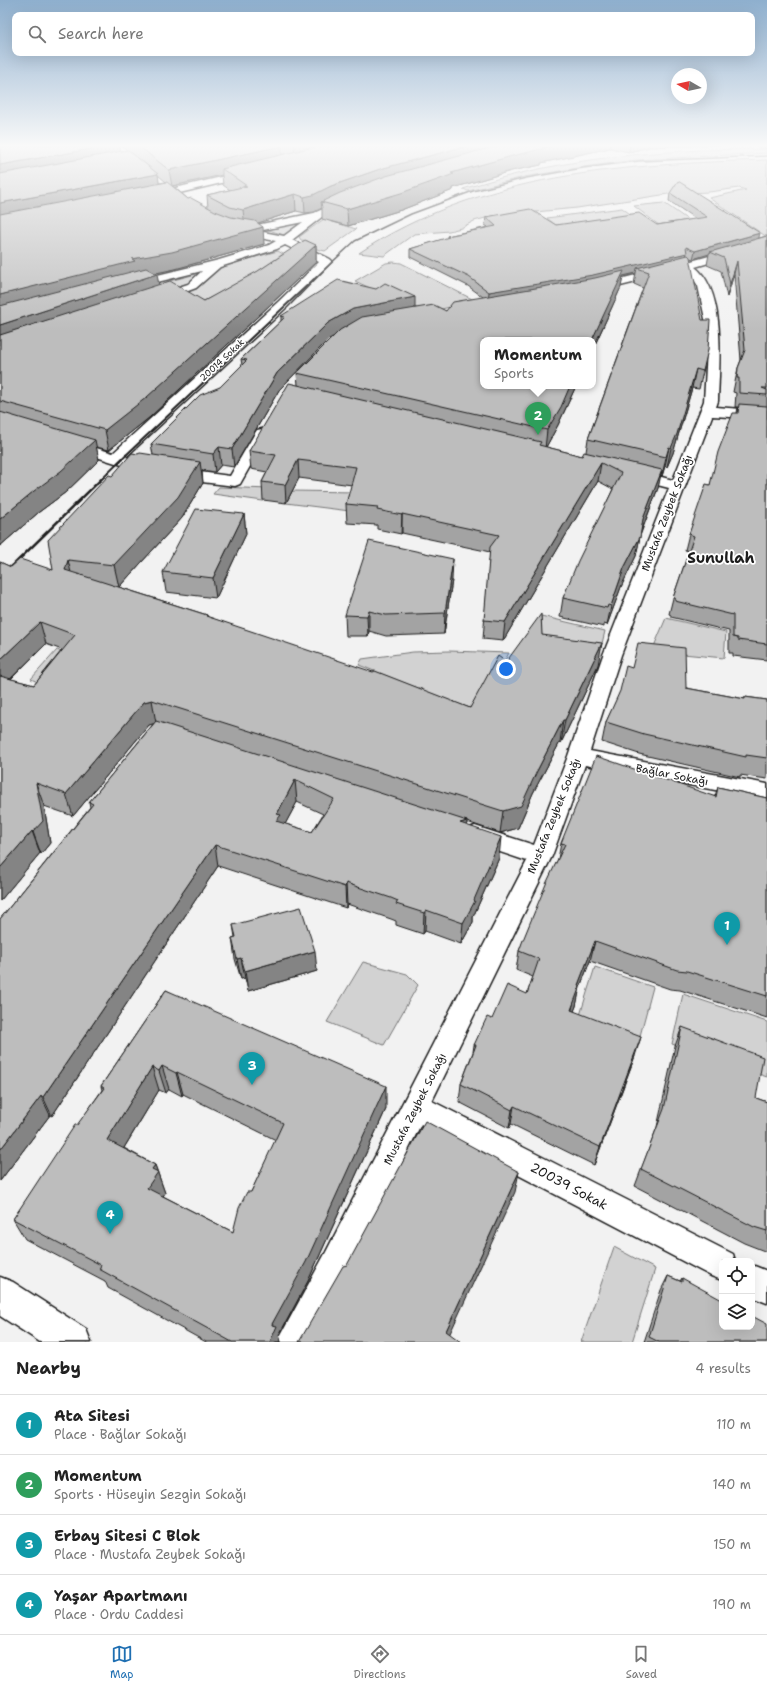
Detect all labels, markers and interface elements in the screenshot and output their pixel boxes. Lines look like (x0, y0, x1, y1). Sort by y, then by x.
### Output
search box (12, 12, 755, 56)
icon: search (26, 23, 48, 45)
text: Search here (58, 24, 144, 44)
north arrow (671, 68, 707, 104)
street label: 20014 Sokak (197, 336, 247, 384)
popup (480, 337, 596, 389)
text: Momentum (494, 345, 582, 365)
text: Sports (494, 365, 534, 382)
pin: 2 (525, 402, 551, 435)
street label: Mustafa Zeybek Sokağı (638, 453, 696, 573)
district label: Sunullah (687, 548, 755, 568)
your location (496, 659, 516, 679)
street label: Mustafa Zeybek Sokağı (524, 756, 584, 876)
street label: Bağlar Sokağı (634, 761, 710, 789)
pin: 1 (714, 912, 740, 945)
street label: Mustafa Zeybek Sokağı (380, 1051, 450, 1167)
pin: 3 (239, 1052, 265, 1085)
street label: 20039 Sokak (527, 1158, 611, 1214)
pin: 4 (97, 1201, 123, 1234)
map controls (719, 1258, 755, 1330)
button: locate (719, 1258, 755, 1294)
button: layers (719, 1294, 755, 1330)
text: Nearby (16, 1357, 81, 1379)
text: 4 results (695, 1360, 751, 1377)
text: Ata Sitesi (54, 1406, 130, 1426)
text: 1 (26, 1416, 32, 1433)
text: 110 m (716, 1416, 751, 1433)
text: Place · Bağlar Sokağı (54, 1426, 187, 1443)
text: Momentum (54, 1466, 142, 1486)
text: 2 (24, 1476, 34, 1493)
text: 140 m (712, 1476, 751, 1493)
text: Sports · Hüseyin Sezgin Sokağı (54, 1486, 247, 1503)
text: Erbay Sitesi C Blok (54, 1526, 200, 1546)
text: 3 (24, 1536, 34, 1553)
text: 150 m (713, 1536, 751, 1553)
text: Place · Mustafa Zeybek Sokağı (54, 1546, 246, 1563)
text: Yaşar Apartmanı (54, 1586, 188, 1606)
text: 4 (24, 1596, 34, 1613)
text: 190 m (712, 1596, 751, 1613)
text: Place · Ordu Caddesi (54, 1606, 184, 1623)
tab: Map (110, 1643, 134, 1682)
tab: Directions (353, 1643, 406, 1682)
tab: Saved (626, 1643, 657, 1682)

